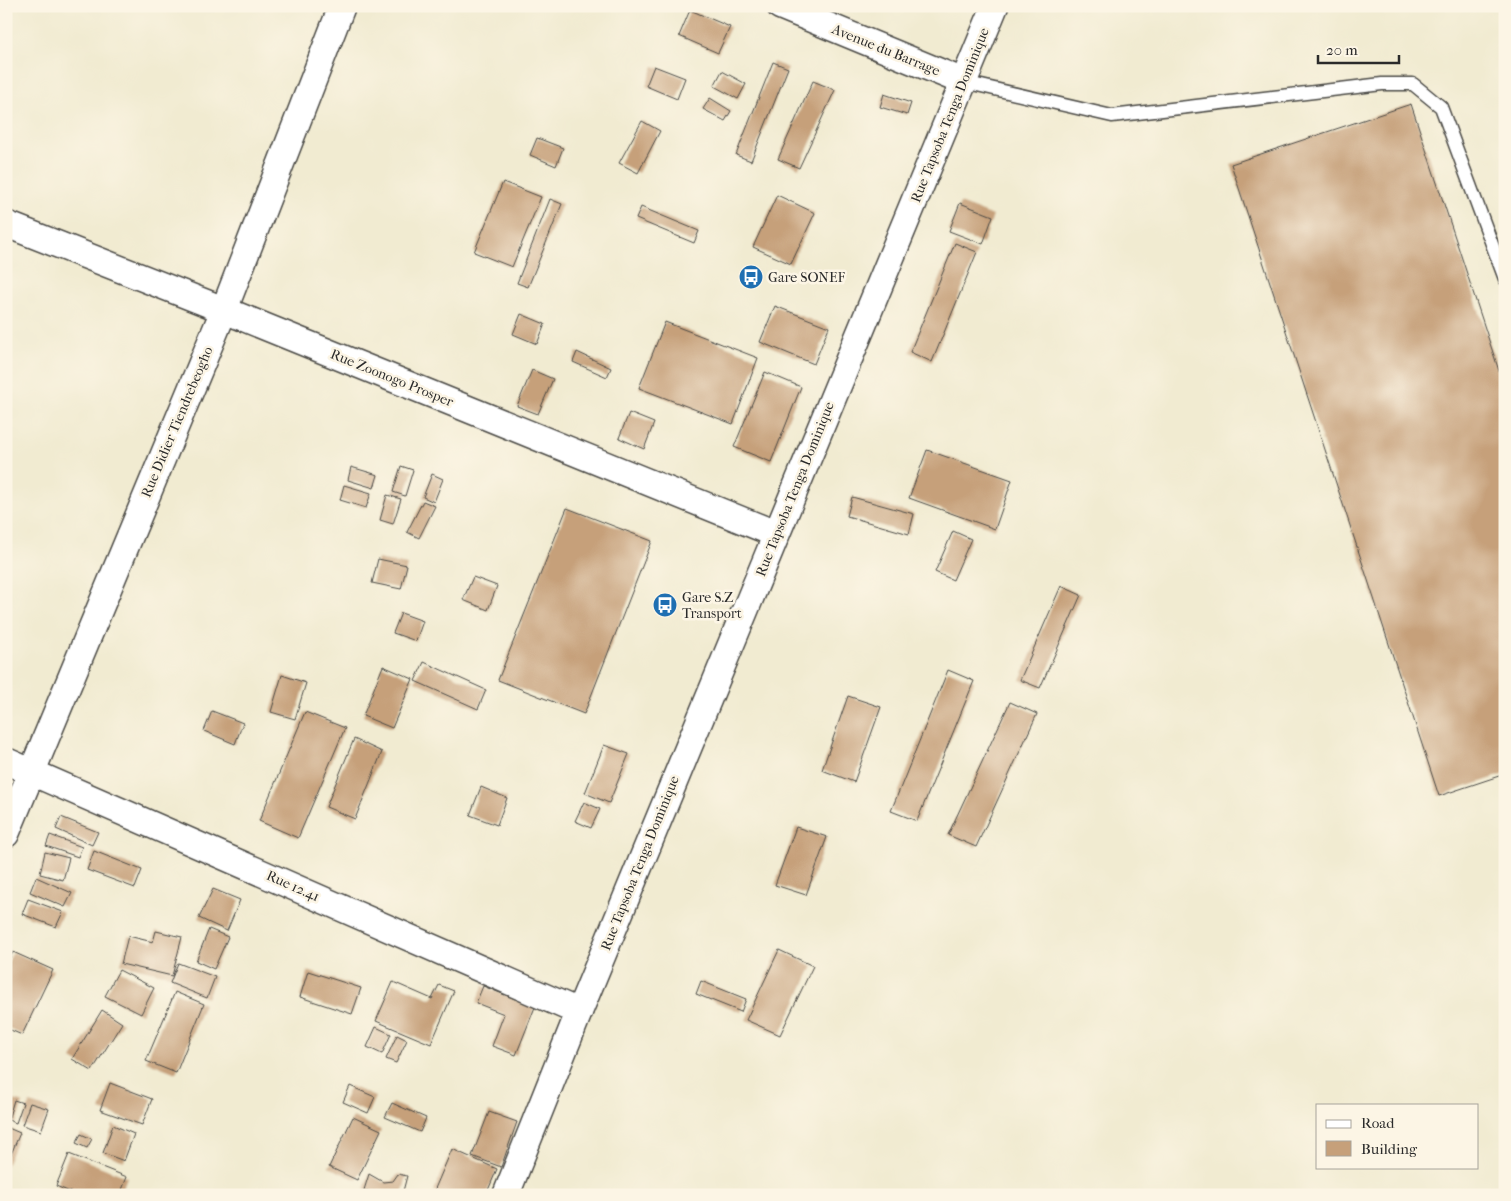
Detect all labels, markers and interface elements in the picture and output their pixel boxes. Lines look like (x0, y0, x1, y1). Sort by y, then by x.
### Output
street label: Avenue du Barrage (829, 20, 943, 79)
street label: Rue Tapsoba Tenga Dominique (907, 25, 993, 205)
scale bar (1318, 32, 1400, 64)
text: 20 m (1326, 41, 1358, 59)
bus stop icon: Gare SONEF (738, 264, 764, 290)
place label: Gare SONEF (768, 269, 845, 286)
street label: Rue Didier Tiendrebeogho (137, 344, 217, 500)
street label: Rue Zoonogo Prosper (328, 346, 456, 410)
street label: Rue Tapsoba Tenga Dominique (752, 399, 838, 579)
place label: Gare S.Z Transport (682, 589, 742, 622)
bus stop icon: Gare S.Z Transport (652, 592, 678, 618)
street label: Rue Tapsoba Tenga Dominique (597, 773, 683, 953)
street label: Rue 12.41 (264, 867, 322, 905)
legend (1316, 1104, 1478, 1168)
text: Road (1361, 1114, 1395, 1132)
text: Building (1361, 1140, 1418, 1158)

